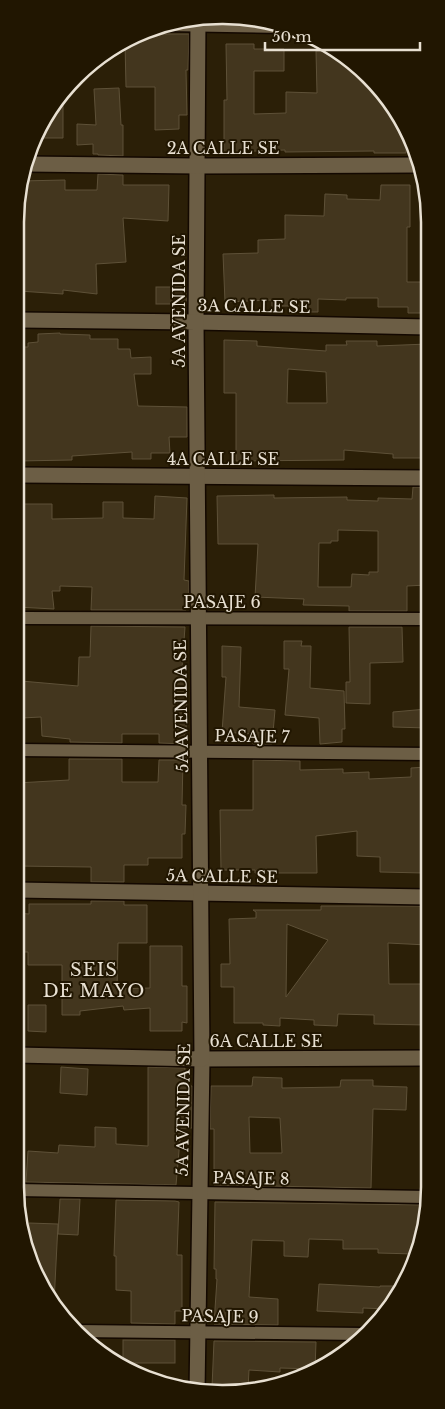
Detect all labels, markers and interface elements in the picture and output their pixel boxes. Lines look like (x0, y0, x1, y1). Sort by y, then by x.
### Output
scale bar (265, 20, 420, 52)
text: 50 m (272, 27, 312, 46)
street label: 2A CALLE SE (167, 138, 279, 158)
street label: 5A AVENIDA SE (169, 234, 189, 368)
street label: 3A CALLE SE (197, 295, 311, 317)
street label: 4A CALLE SE (167, 449, 279, 469)
street label: PASAJE 6 (183, 592, 261, 612)
street label: 5A AVENIDA SE (170, 639, 192, 773)
street label: PASAJE 7 (214, 725, 291, 747)
street label: 5A CALLE SE (166, 865, 278, 887)
district label: SEIS DE MAYO (43, 959, 145, 1002)
street label: 6A CALLE SE (209, 1031, 323, 1051)
street label: 5A AVENIDA SE (172, 1043, 194, 1177)
street label: PASAJE 8 (212, 1167, 290, 1189)
street label: PASAJE 9 (181, 1305, 259, 1327)

